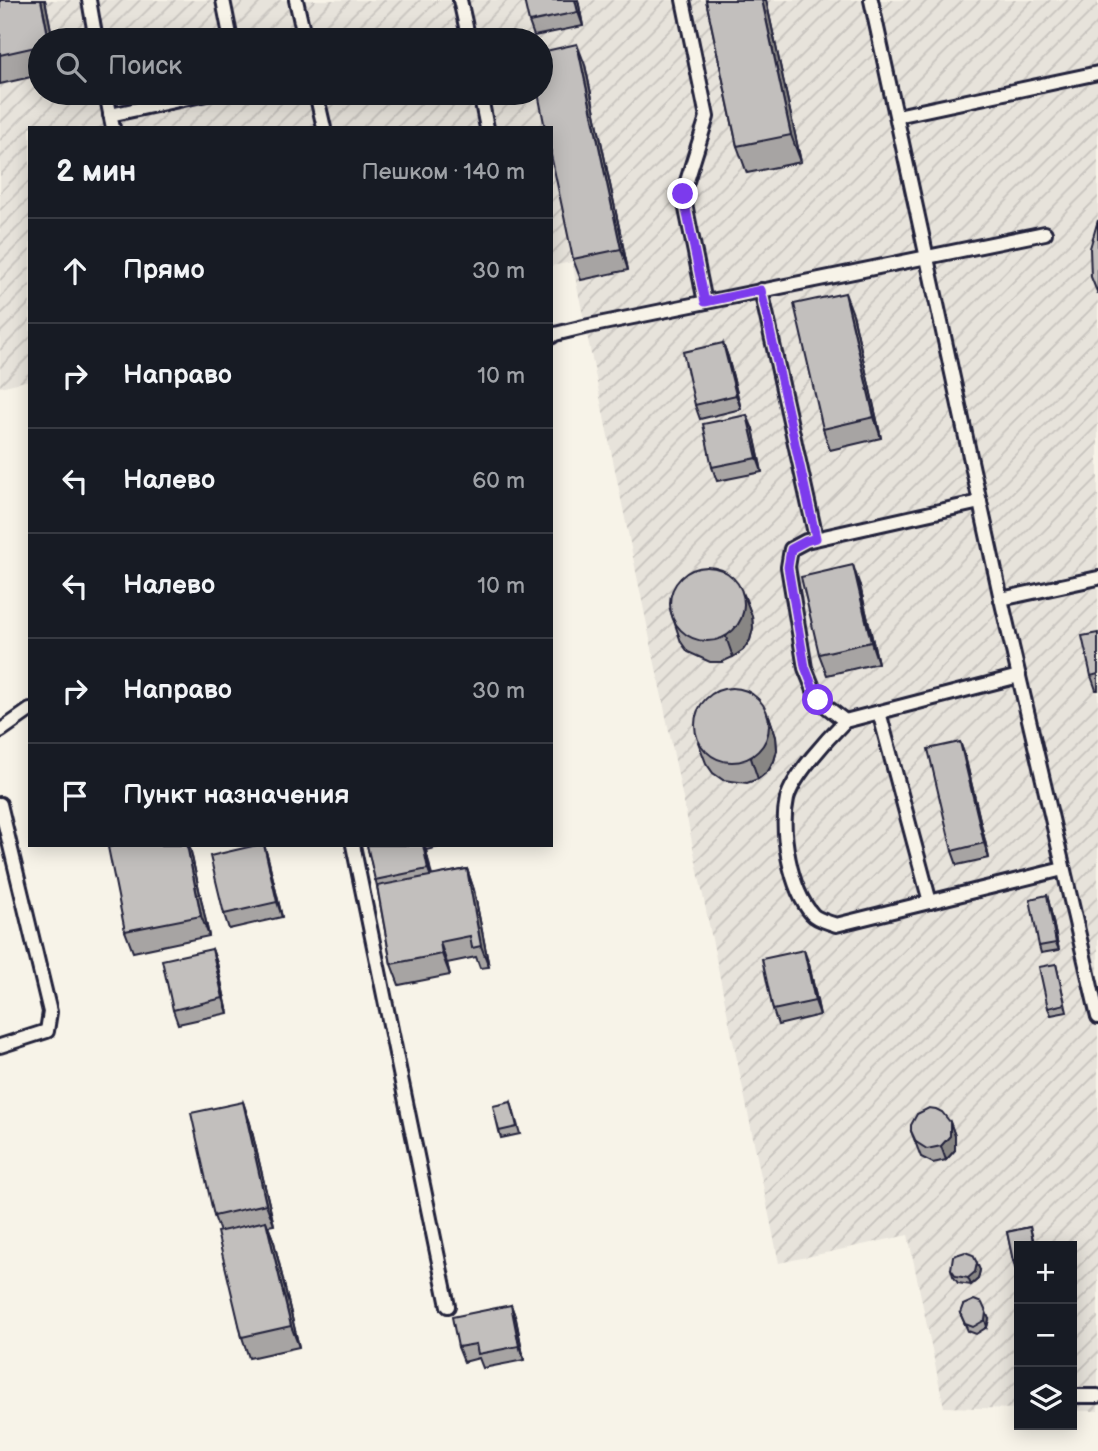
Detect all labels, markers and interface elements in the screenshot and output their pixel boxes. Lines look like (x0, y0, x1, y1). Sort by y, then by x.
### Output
search box (28, 28, 553, 105)
icon: search (52, 48, 90, 86)
text: Поиск (108, 51, 182, 82)
text: 2 мин (56, 154, 136, 190)
text: Пешком · 140 m (362, 158, 525, 186)
route end (667, 178, 698, 209)
icon: ahead (56, 252, 94, 290)
text: Прямо (123, 255, 205, 286)
text: 30 m (472, 257, 525, 285)
icon: right (56, 357, 94, 395)
text: Направо (123, 360, 232, 391)
text: 10 m (477, 362, 525, 390)
icon: left (56, 462, 94, 500)
text: Налево (123, 465, 215, 496)
text: 60 m (472, 467, 525, 495)
icon: left (56, 567, 94, 605)
text: Налево (123, 570, 215, 601)
text: 10 m (477, 572, 525, 600)
icon: right (56, 672, 94, 710)
text: Направо (123, 675, 232, 706)
text: 30 m (472, 677, 525, 705)
route start (802, 684, 833, 715)
icon: arrive (56, 777, 94, 815)
text: Пункт назначения (123, 780, 349, 811)
map controls (1014, 1241, 1077, 1430)
button: + (1014, 1241, 1077, 1304)
button: − (1014, 1304, 1077, 1367)
button: layers (1014, 1367, 1077, 1430)

